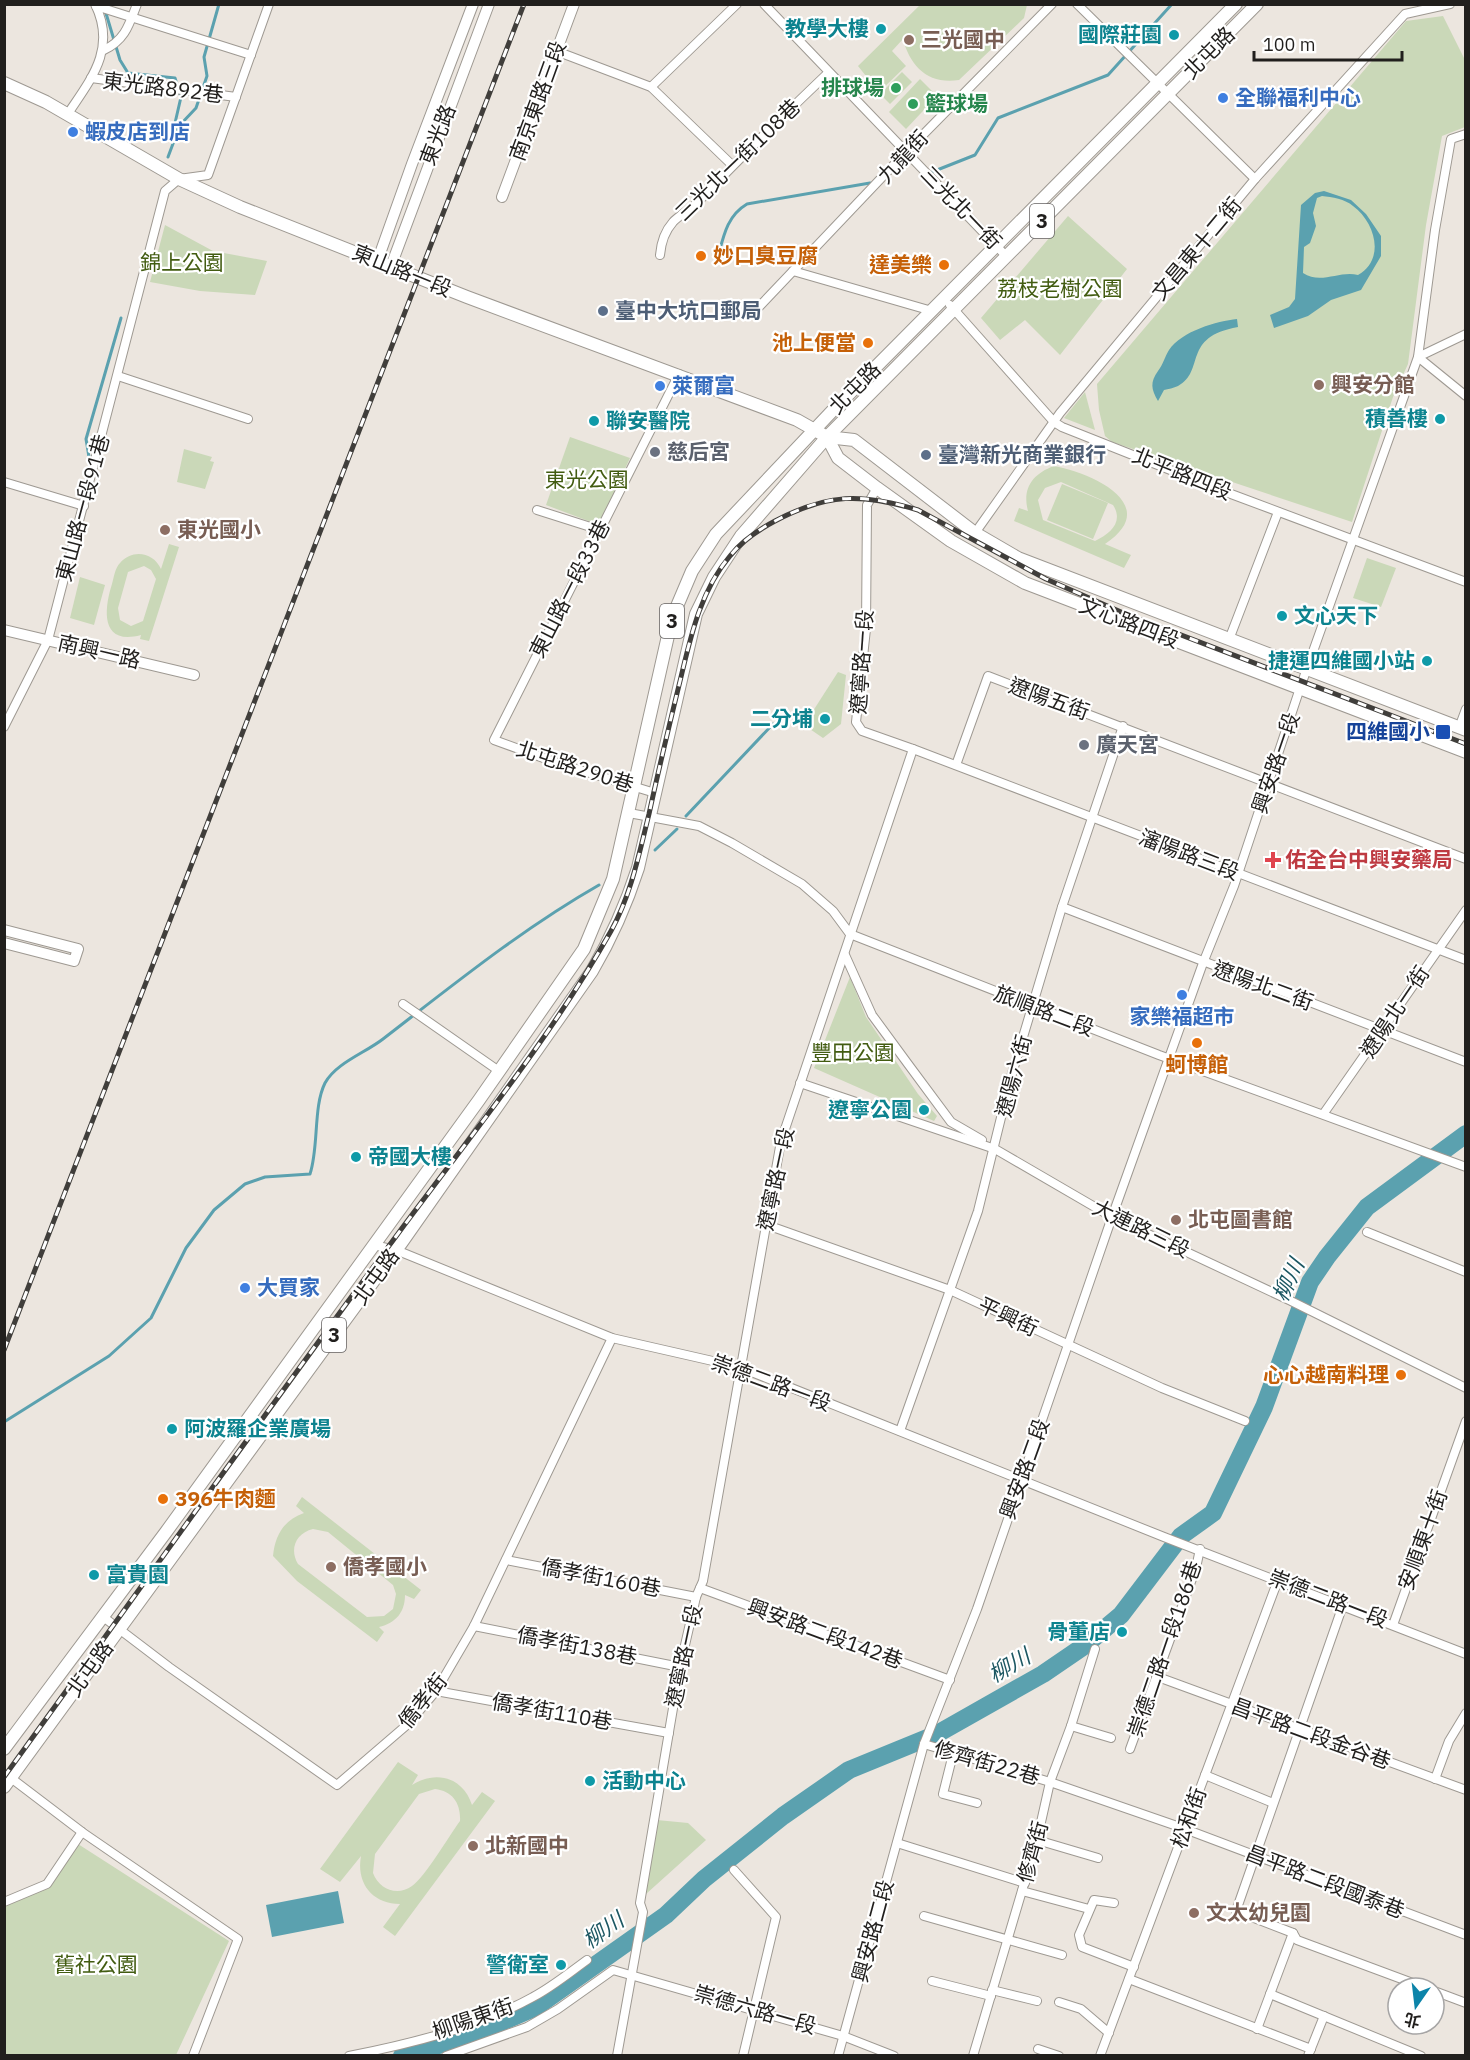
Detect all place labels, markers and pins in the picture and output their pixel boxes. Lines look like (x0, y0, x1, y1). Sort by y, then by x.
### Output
place label: 教學大樓 (785, 14, 869, 42)
place label: 國際莊園 (1078, 20, 1162, 48)
marker: 教學大樓 (874, 22, 888, 36)
place label: 三光國中 (921, 25, 1005, 53)
marker: 國際莊園 (1167, 28, 1181, 42)
marker: 三光國中 (902, 33, 916, 47)
place label: 排球場 (821, 73, 884, 101)
marker: 排球場 (889, 81, 903, 95)
place label: 全聯福利中心 (1235, 83, 1361, 111)
place label: 籃球場 (925, 89, 988, 117)
marker: 全聯福利中心 (1216, 91, 1230, 105)
marker: 籃球場 (906, 97, 920, 111)
place label: 蝦皮店到店 (85, 117, 190, 145)
marker: 蝦皮店到店 (66, 125, 80, 139)
place label: 妙口臭豆腐 (713, 241, 818, 269)
marker: 妙口臭豆腐 (694, 249, 708, 263)
place label: 達美樂 (869, 250, 932, 278)
marker: 達美樂 (937, 258, 951, 272)
place label: 臺中大坑口郵局 (615, 296, 762, 324)
marker: 臺中大坑口郵局 (596, 304, 610, 318)
place label: 池上便當 (772, 328, 856, 356)
marker: 池上便當 (861, 336, 875, 350)
place label: 興安分館 (1331, 370, 1415, 398)
place label: 萊爾富 (672, 371, 735, 399)
marker: 興安分館 (1312, 378, 1326, 392)
marker: 萊爾富 (653, 379, 667, 393)
place label: 積善樓 (1365, 404, 1428, 432)
place label: 聯安醫院 (606, 406, 690, 434)
marker: 積善樓 (1433, 412, 1447, 426)
marker: 聯安醫院 (587, 414, 601, 428)
place label: 慈后宮 (667, 437, 730, 465)
place label: 臺灣新光商業銀行 (938, 440, 1106, 468)
marker: 慈后宮 (648, 445, 662, 459)
marker: 臺灣新光商業銀行 (919, 448, 933, 462)
place label: 東光國小 (177, 515, 261, 543)
marker: 東光國小 (158, 523, 172, 537)
place label: 文心天下 (1294, 601, 1378, 629)
marker: 文心天下 (1275, 609, 1289, 623)
place label: 捷運四維國小站 (1268, 646, 1415, 674)
marker: 捷運四維國小站 (1420, 654, 1434, 668)
place label: 二分埔 (750, 704, 813, 732)
marker: 二分埔 (818, 712, 832, 726)
place label: 四維國小 (1346, 717, 1430, 745)
marker: 四維國小 (1434, 723, 1452, 741)
place label: 廣天宮 (1096, 730, 1159, 758)
marker: 廣天宮 (1077, 738, 1091, 752)
place label: 佑全台中興安藥局 (1285, 845, 1453, 873)
marker: 佑全台中興安藥局 (1266, 853, 1280, 867)
marker: 家樂福超市 (1175, 988, 1189, 1002)
place label: 家樂福超市 (1130, 1002, 1235, 1030)
marker: 蚵博館 (1190, 1036, 1204, 1050)
place label: 蚵博館 (1166, 1050, 1229, 1078)
place label: 遼寧公園 (828, 1095, 912, 1123)
marker: 遼寧公園 (917, 1103, 931, 1117)
place label: 帝國大樓 (368, 1142, 452, 1170)
marker: 帝國大樓 (349, 1150, 363, 1164)
place label: 北屯圖書館 (1188, 1205, 1293, 1233)
marker: 北屯圖書館 (1169, 1213, 1183, 1227)
place label: 大買家 (257, 1273, 320, 1301)
marker: 大買家 (238, 1281, 252, 1295)
place label: 心心越南料理 (1263, 1360, 1389, 1388)
marker: 心心越南料理 (1394, 1368, 1408, 1382)
place label: 阿波羅企業廣場 (184, 1414, 331, 1442)
marker: 阿波羅企業廣場 (165, 1422, 179, 1436)
place label: 396牛肉麵 (175, 1484, 276, 1512)
marker: 396牛肉麵 (156, 1492, 170, 1506)
place label: 僑孝國小 (343, 1552, 427, 1580)
place label: 富貴園 (106, 1560, 169, 1588)
marker: 僑孝國小 (324, 1560, 338, 1574)
marker: 富貴園 (87, 1568, 101, 1582)
place label: 骨董店 (1047, 1617, 1110, 1645)
marker: 骨董店 (1115, 1625, 1129, 1639)
place label: 活動中心 (602, 1766, 686, 1794)
marker: 活動中心 (583, 1774, 597, 1788)
place label: 北新國中 (485, 1831, 569, 1859)
marker: 北新國中 (466, 1839, 480, 1853)
place label: 文太幼兒園 (1206, 1898, 1311, 1926)
marker: 文太幼兒園 (1187, 1906, 1201, 1920)
place label: 警衛室 (486, 1950, 549, 1978)
marker: 警衛室 (554, 1958, 568, 1972)

